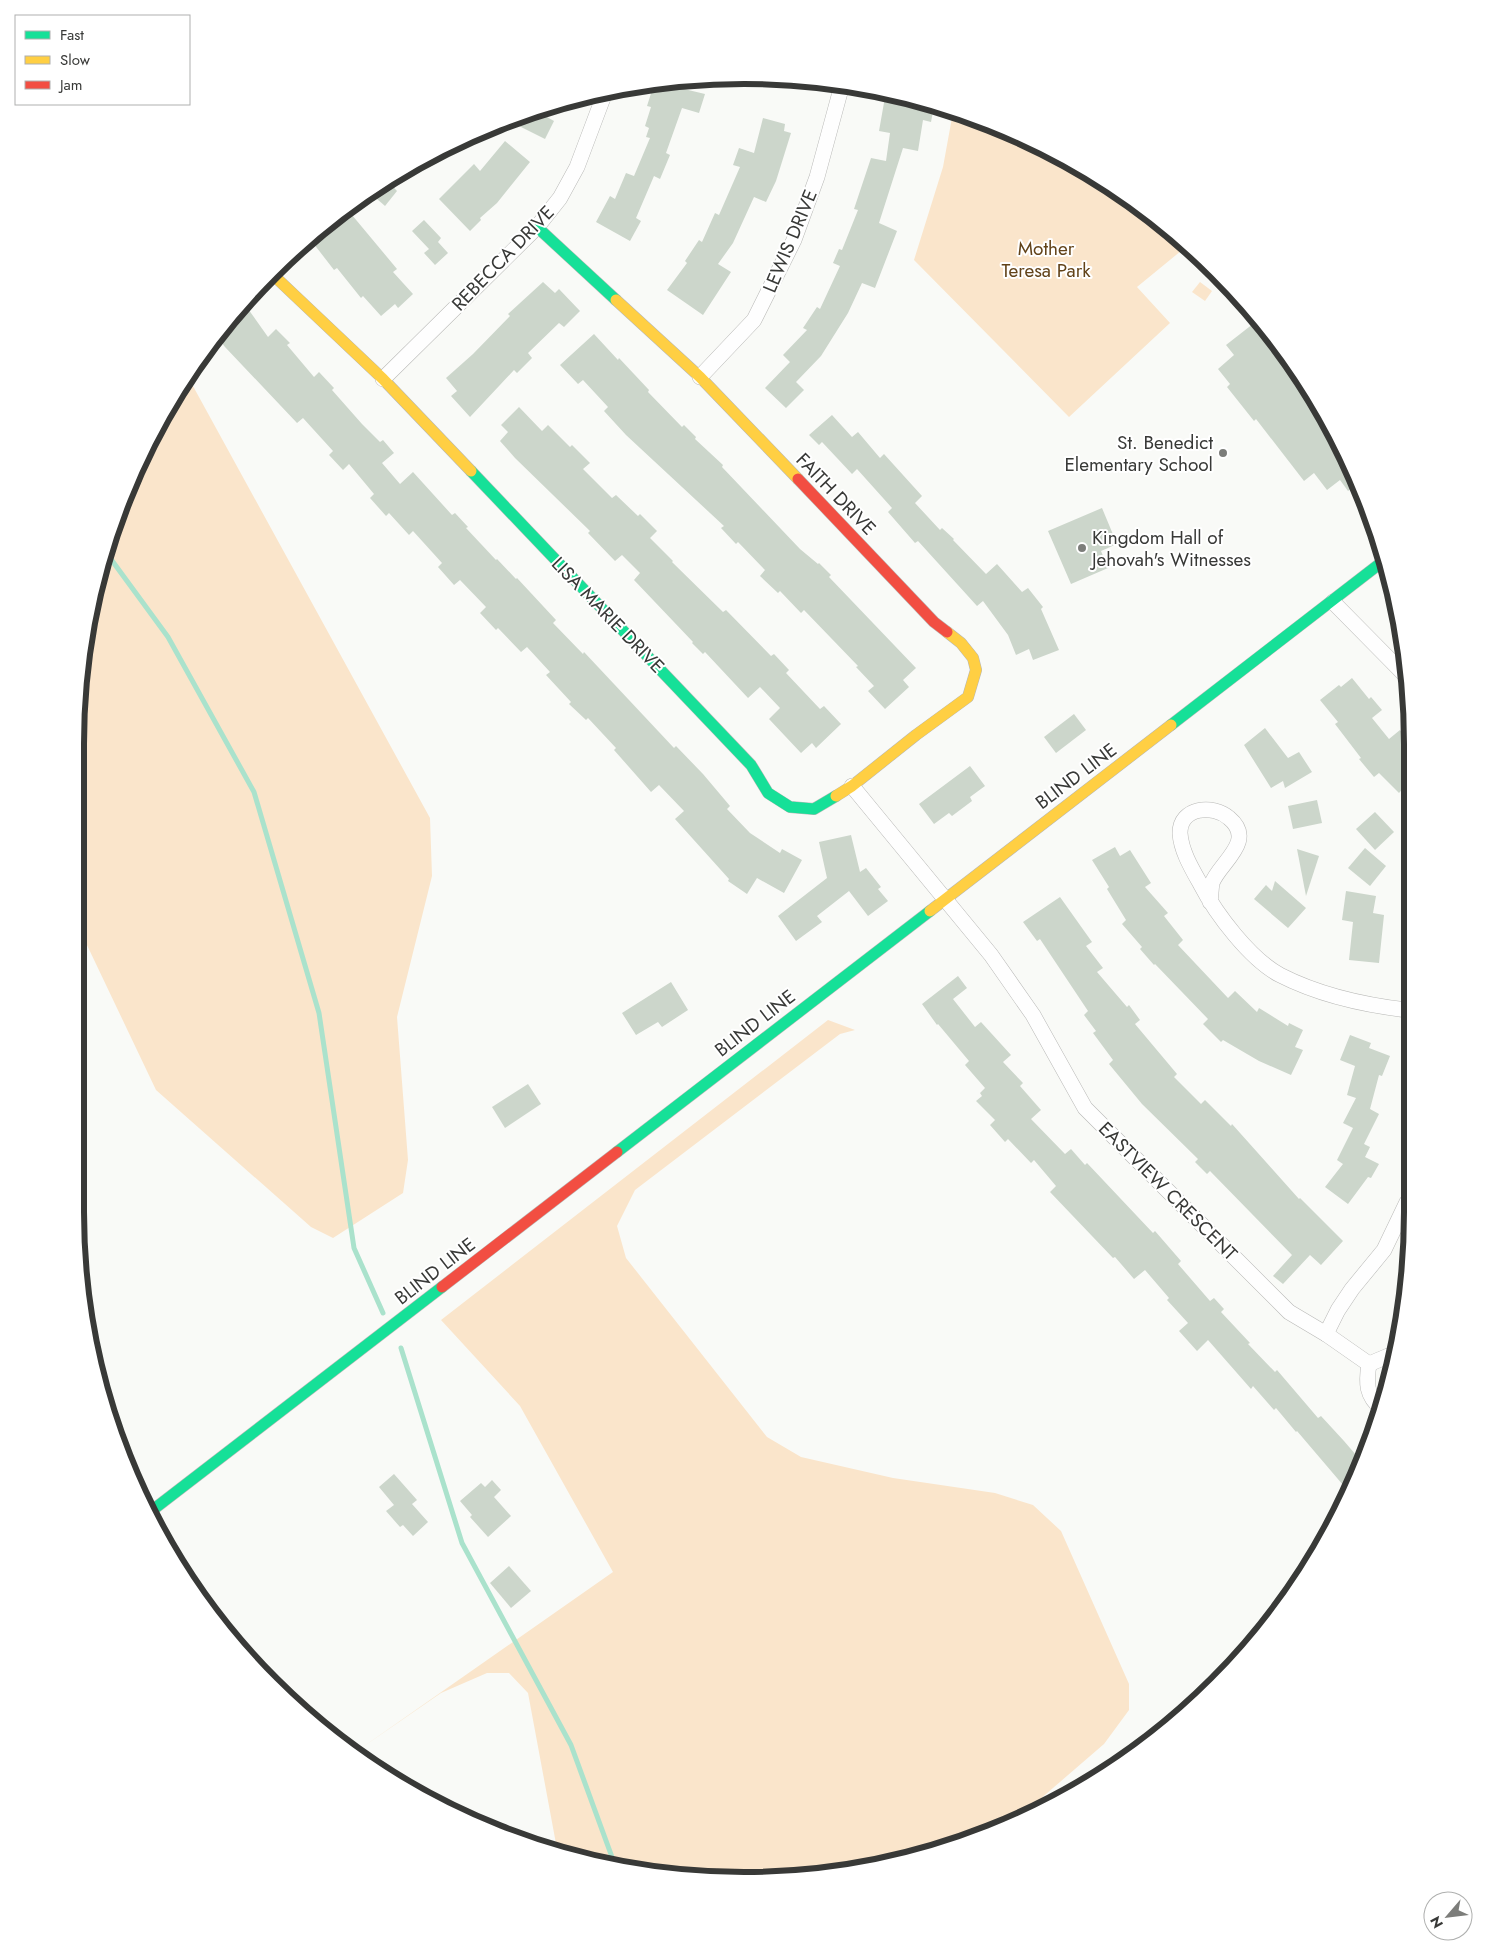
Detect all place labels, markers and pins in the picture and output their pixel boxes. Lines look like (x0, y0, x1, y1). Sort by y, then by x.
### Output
place label: St. Benedict Elementary School (1064, 429, 1213, 478)
marker: St. Benedict Elementary School (1217, 447, 1229, 459)
place label: Kingdom Hall of Jehovah's Witnesses (1089, 524, 1251, 573)
marker: Kingdom Hall of Jehovah's Witnesses (1076, 542, 1088, 554)

